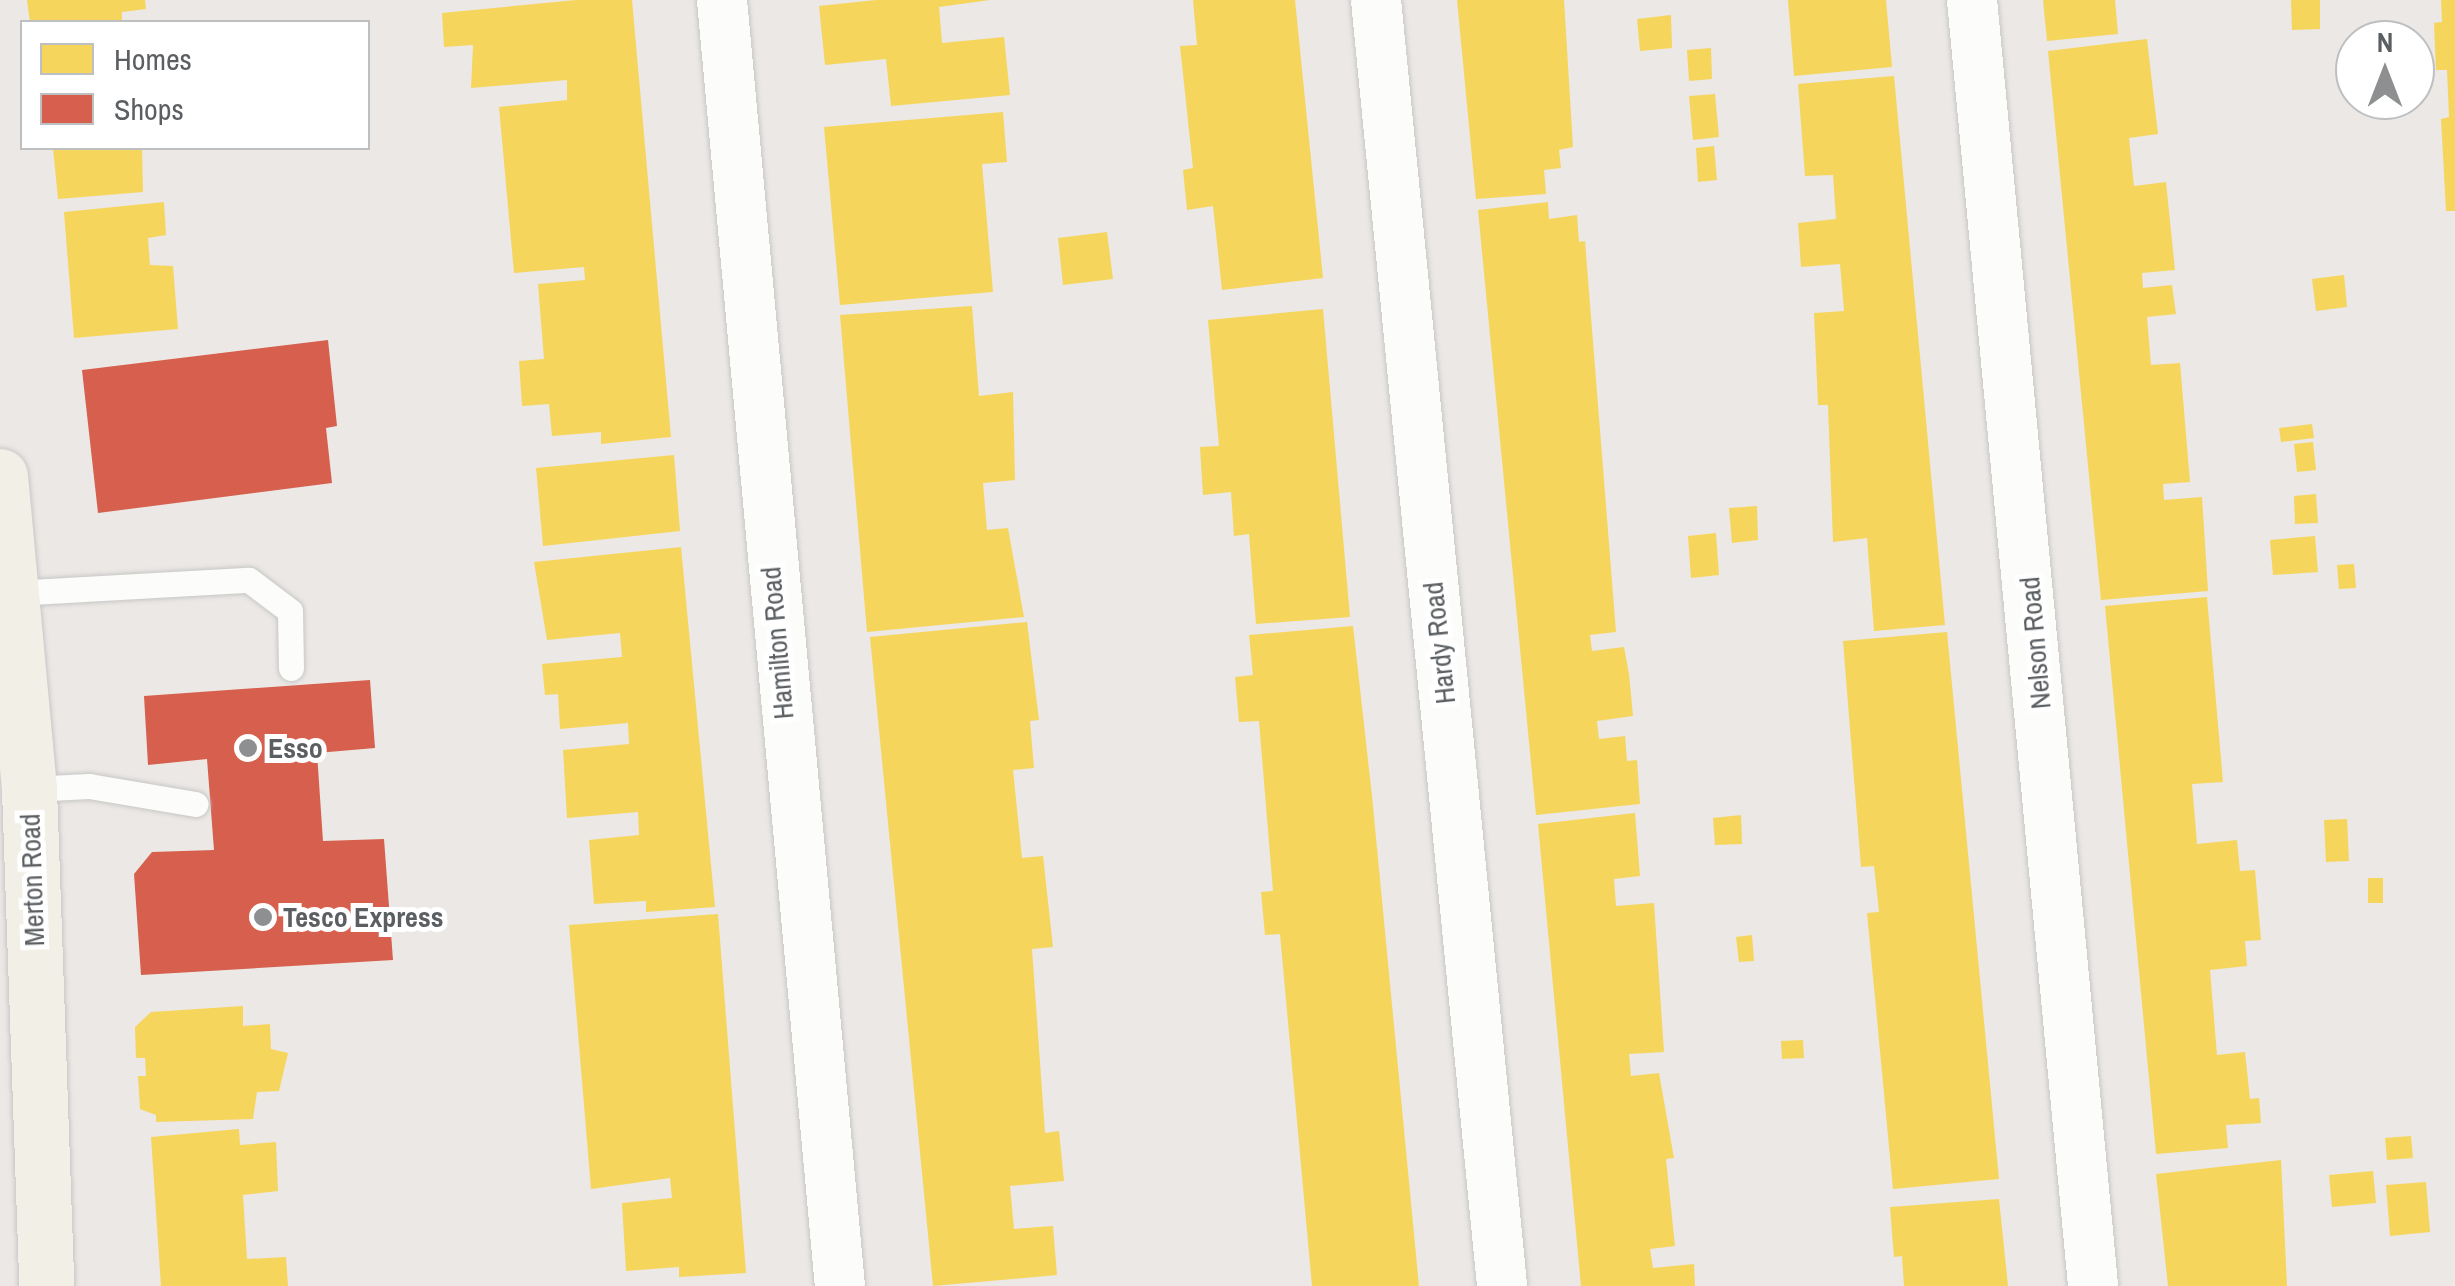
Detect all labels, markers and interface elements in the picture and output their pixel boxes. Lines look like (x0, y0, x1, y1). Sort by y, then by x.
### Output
legend (20, 20, 370, 150)
north arrow (2335, 20, 2435, 120)
text: N (2377, 23, 2393, 61)
text: Homes (114, 39, 192, 79)
text: Shops (114, 89, 184, 129)
street label: Hamilton Road (754, 565, 800, 721)
street label: Nelson Road (2012, 575, 2058, 711)
street label: Hardy Road (1416, 580, 1462, 706)
place label: Esso (268, 731, 323, 765)
marker: Esso (237, 737, 259, 759)
street label: Merton Road (13, 813, 51, 947)
place label: Tesco Express (283, 900, 443, 934)
marker: Tesco Express (252, 906, 274, 928)

